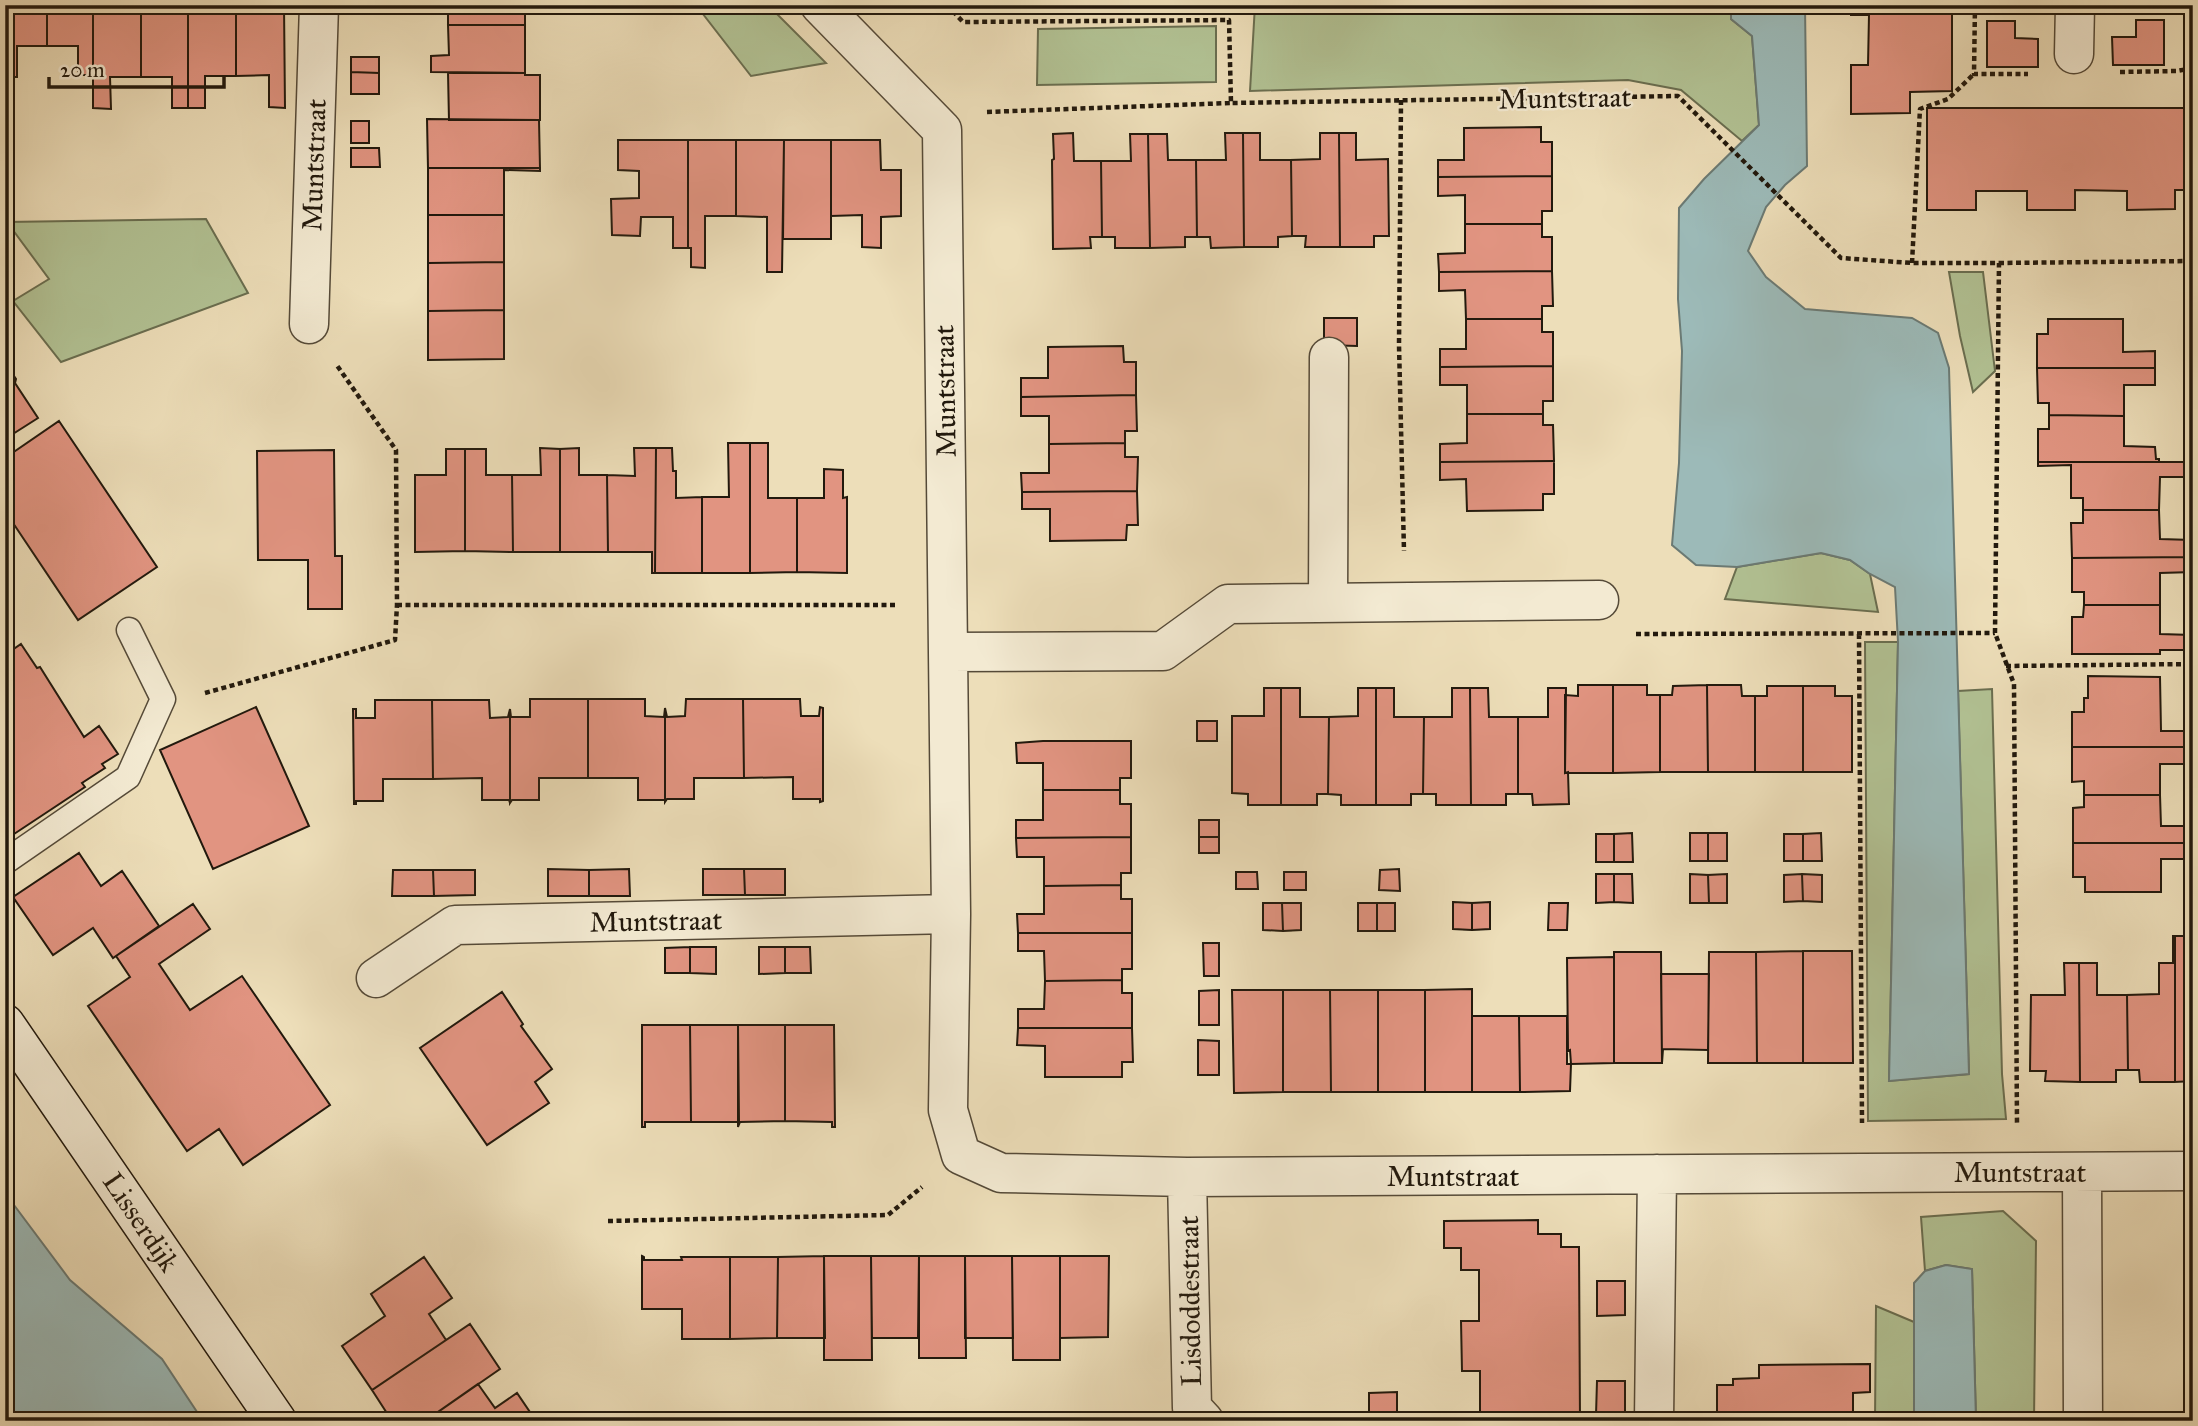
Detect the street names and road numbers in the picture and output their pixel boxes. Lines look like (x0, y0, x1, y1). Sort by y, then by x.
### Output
street label: Muntstraat (1498, 79, 1632, 117)
street label: Muntstraat (294, 98, 334, 232)
street label: Muntstraat (926, 324, 964, 458)
street label: Muntstraat (589, 902, 723, 940)
street label: Muntstraat (1954, 1155, 2086, 1190)
street label: Muntstraat (1387, 1159, 1519, 1194)
street label: Lisserdijk (95, 1166, 187, 1278)
street label: Lisdoddestraat (1171, 1215, 1209, 1387)

